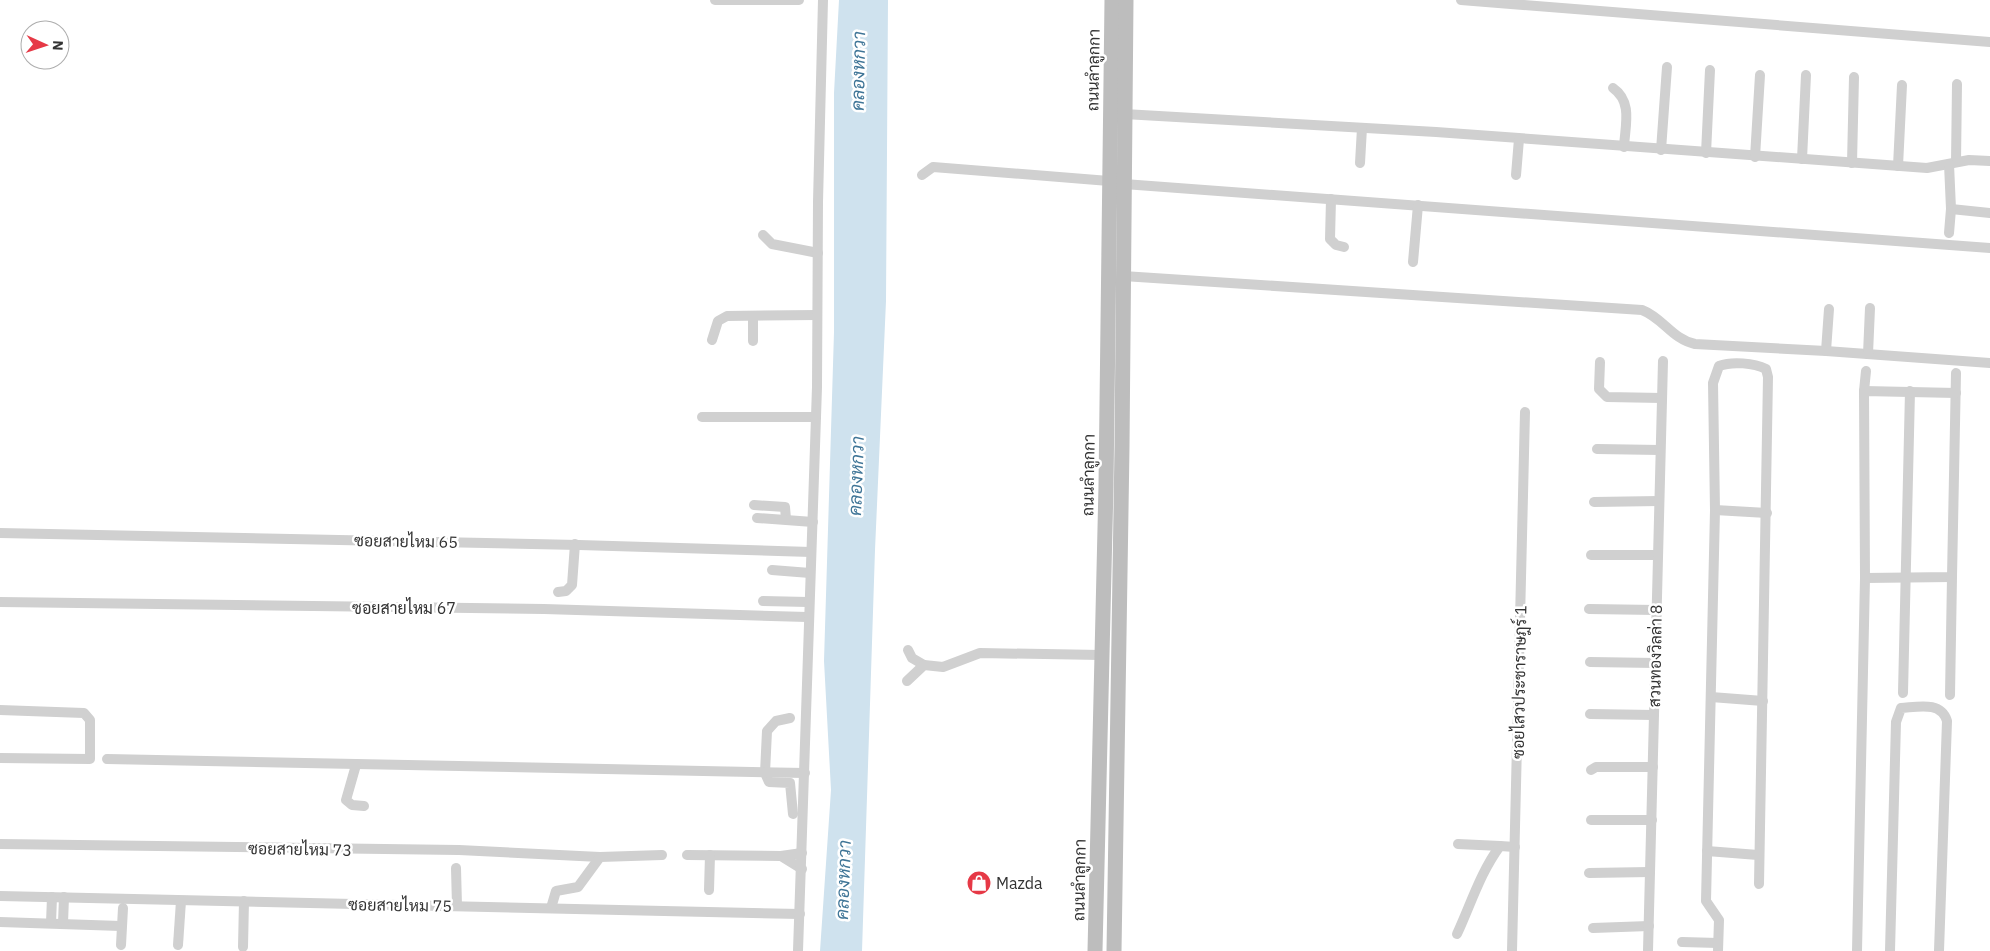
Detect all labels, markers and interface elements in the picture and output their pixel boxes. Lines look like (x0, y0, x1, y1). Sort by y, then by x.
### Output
north arrow (20, 20, 70, 70)
street label: ถนนลำลูกกา (1082, 29, 1106, 111)
water label: คลองหกวา (846, 31, 870, 111)
text: N (49, 40, 67, 51)
street label: ถนนลำลูกกา (1077, 434, 1101, 516)
water label: คลองหกวา (843, 435, 869, 516)
street label: ซอยสายไหม 65 (354, 529, 458, 552)
street label: ซอยสายไหม 67 (352, 597, 456, 618)
street label: สวนทองวิลล่า 8 (1644, 604, 1666, 708)
street label: ซอยไสวประชาราษฎร์ 1 (1506, 605, 1531, 759)
street label: ซอยสายไหม 73 (248, 837, 352, 860)
water label: คลองหกวา (830, 839, 856, 920)
street label: ถนนลำลูกกา (1068, 839, 1092, 921)
shop icon: Mazda (966, 870, 992, 896)
place label: Mazda (996, 873, 1043, 893)
street label: ซอยสายไหม 75 (348, 893, 452, 916)

